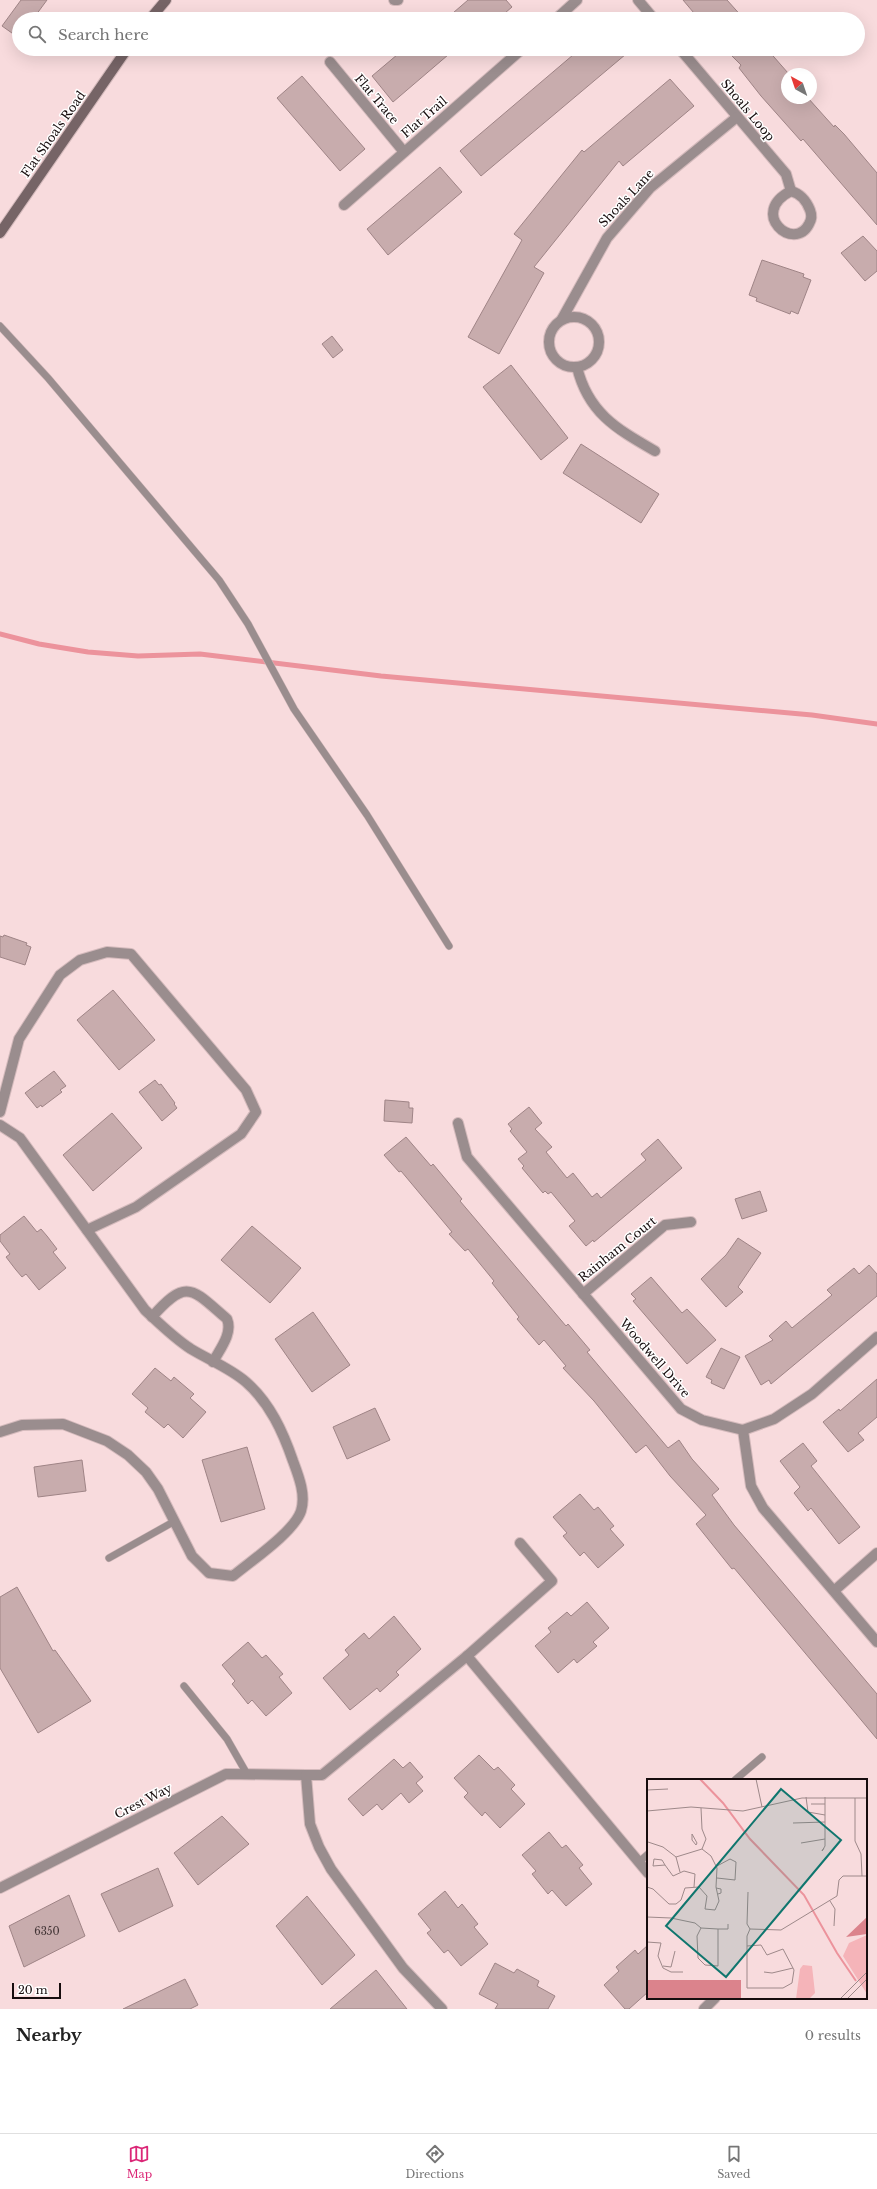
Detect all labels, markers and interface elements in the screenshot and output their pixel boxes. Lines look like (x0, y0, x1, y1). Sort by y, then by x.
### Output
search box (12, 12, 865, 56)
icon: search (26, 23, 48, 45)
text: Search here (58, 25, 149, 44)
north arrow (781, 68, 817, 104)
street label: Flat Trace (352, 71, 402, 127)
street label: Shoals Loop (718, 76, 778, 144)
street label: Flat Shoals Road (18, 88, 88, 180)
street label: Flat Trail (398, 93, 450, 141)
street label: Shoals Lane (595, 166, 657, 230)
street label: Rainham Court (575, 1213, 659, 1285)
street label: Woodwell Drive (616, 1315, 693, 1400)
inset map (647, 1779, 867, 1999)
street label: Crest Way (112, 1780, 174, 1822)
house number: 6350 (34, 1925, 60, 1938)
scale bar (12, 1981, 61, 2000)
text: 20 m (18, 1983, 48, 1997)
text: Nearby (16, 2025, 82, 2046)
text: 0 results (805, 2027, 861, 2044)
tab: Map (127, 2143, 152, 2181)
tab: Directions (405, 2143, 464, 2181)
tab: Saved (717, 2143, 750, 2181)

